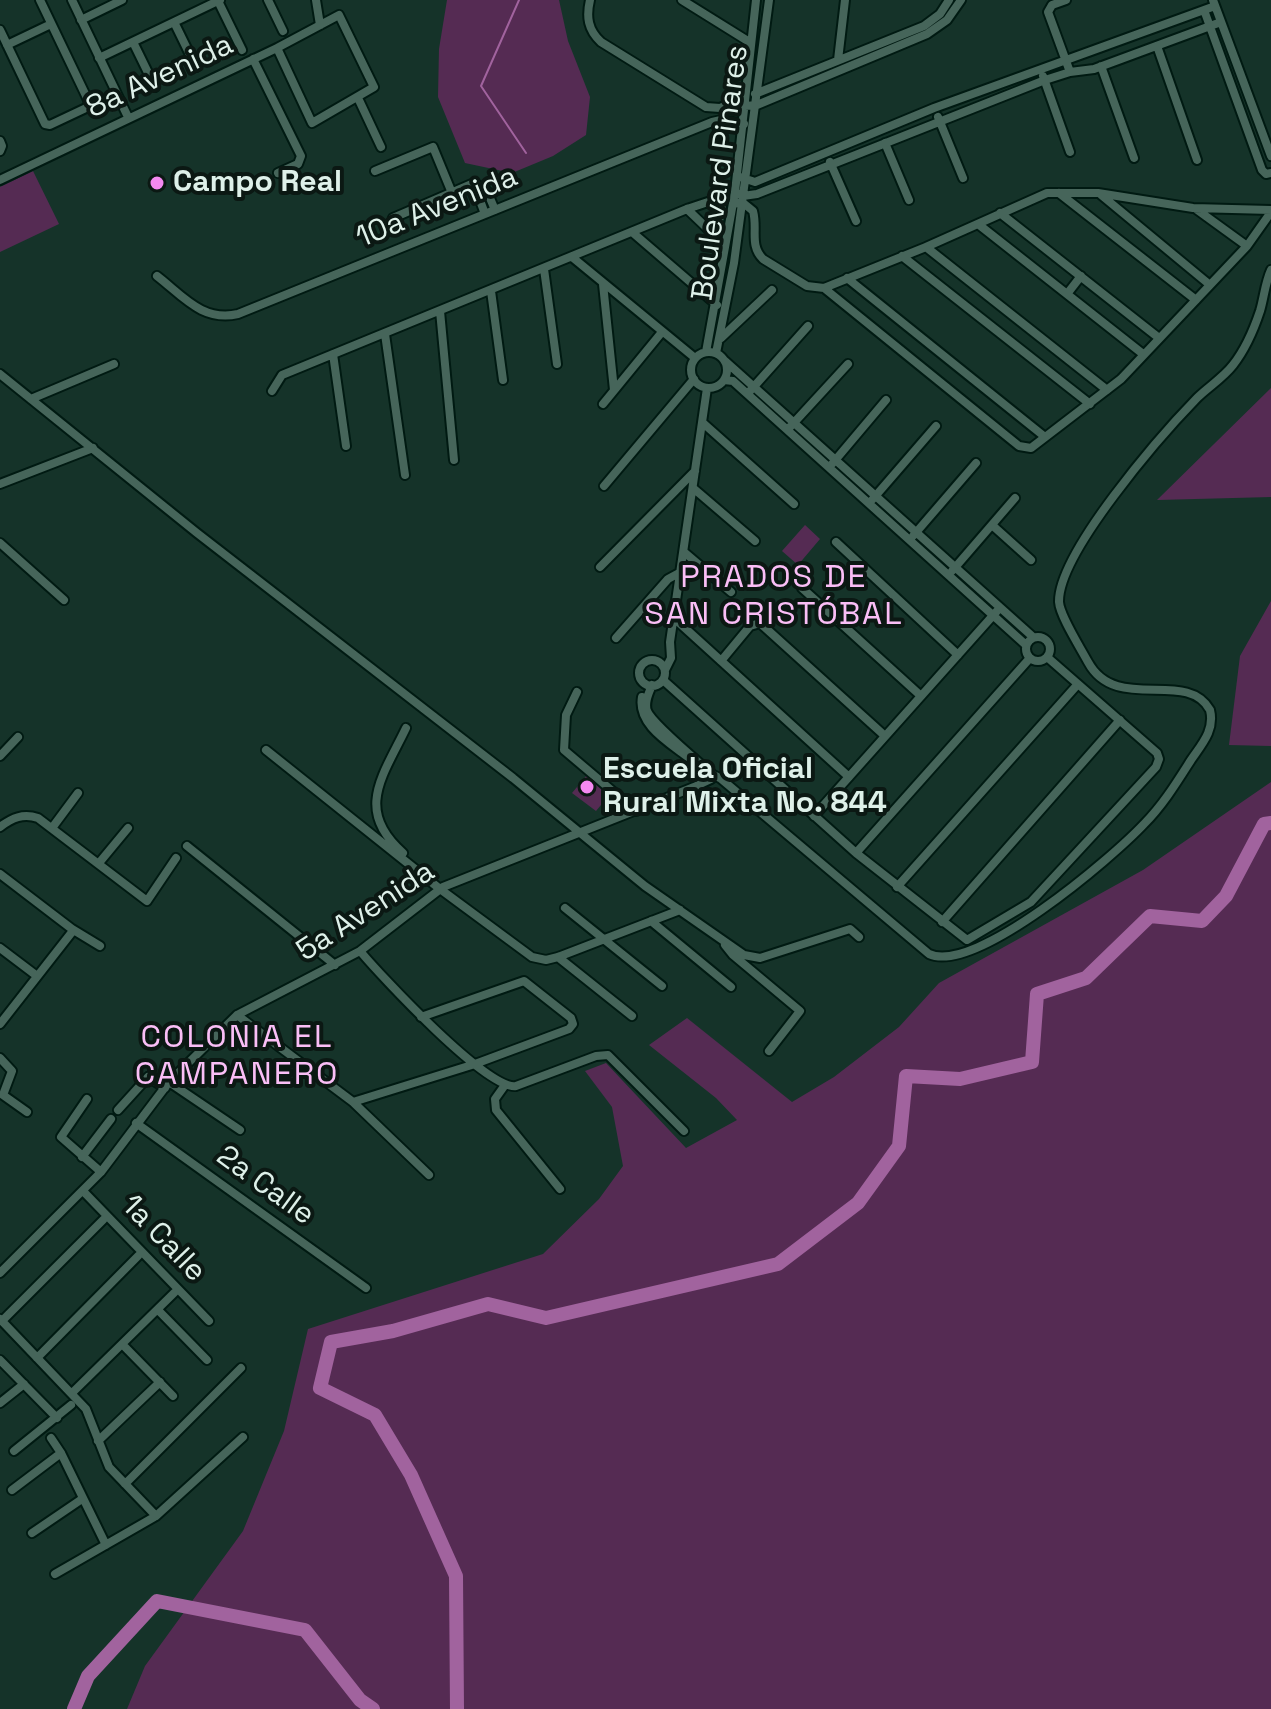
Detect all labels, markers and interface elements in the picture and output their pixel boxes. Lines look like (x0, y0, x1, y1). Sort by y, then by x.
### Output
street label: 8a Avenida (81, 27, 239, 127)
street label: Boulevard Pinares (685, 43, 757, 303)
street label: 10a Avenida (351, 159, 523, 257)
place label: Campo Real (173, 165, 342, 201)
marker: Campo Real (148, 174, 166, 192)
district label: PRADOS DE SAN CRISTÓBAL (644, 559, 904, 634)
place label: Escuela Oficial Rural Mixta No. 844 (603, 752, 887, 822)
marker: Escuela Oficial Rural Mixta No. 844 (578, 778, 596, 796)
street label: 5a Avenida (290, 854, 442, 970)
district label: COLONIA EL CAMPANERO (135, 1019, 339, 1094)
street label: 2a Calle (209, 1139, 321, 1233)
street label: 1a Calle (113, 1188, 213, 1290)

